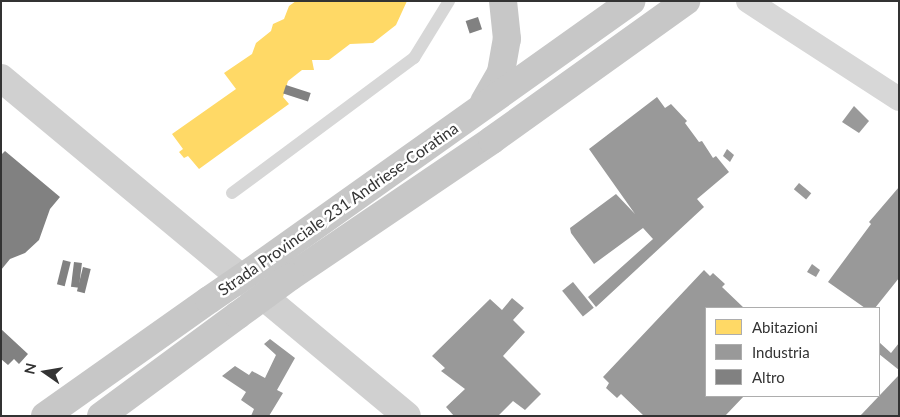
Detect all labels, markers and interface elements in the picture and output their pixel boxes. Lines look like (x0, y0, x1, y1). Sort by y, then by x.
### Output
street label: Strada Provinciale 231 Andriese-Coratina (214, 118, 462, 300)
legend (705, 307, 880, 397)
text: Abitazioni (752, 318, 818, 336)
text: Industria (752, 343, 810, 361)
north arrow (20, 347, 70, 397)
text: N (20, 361, 39, 376)
text: Altro (752, 368, 785, 386)

